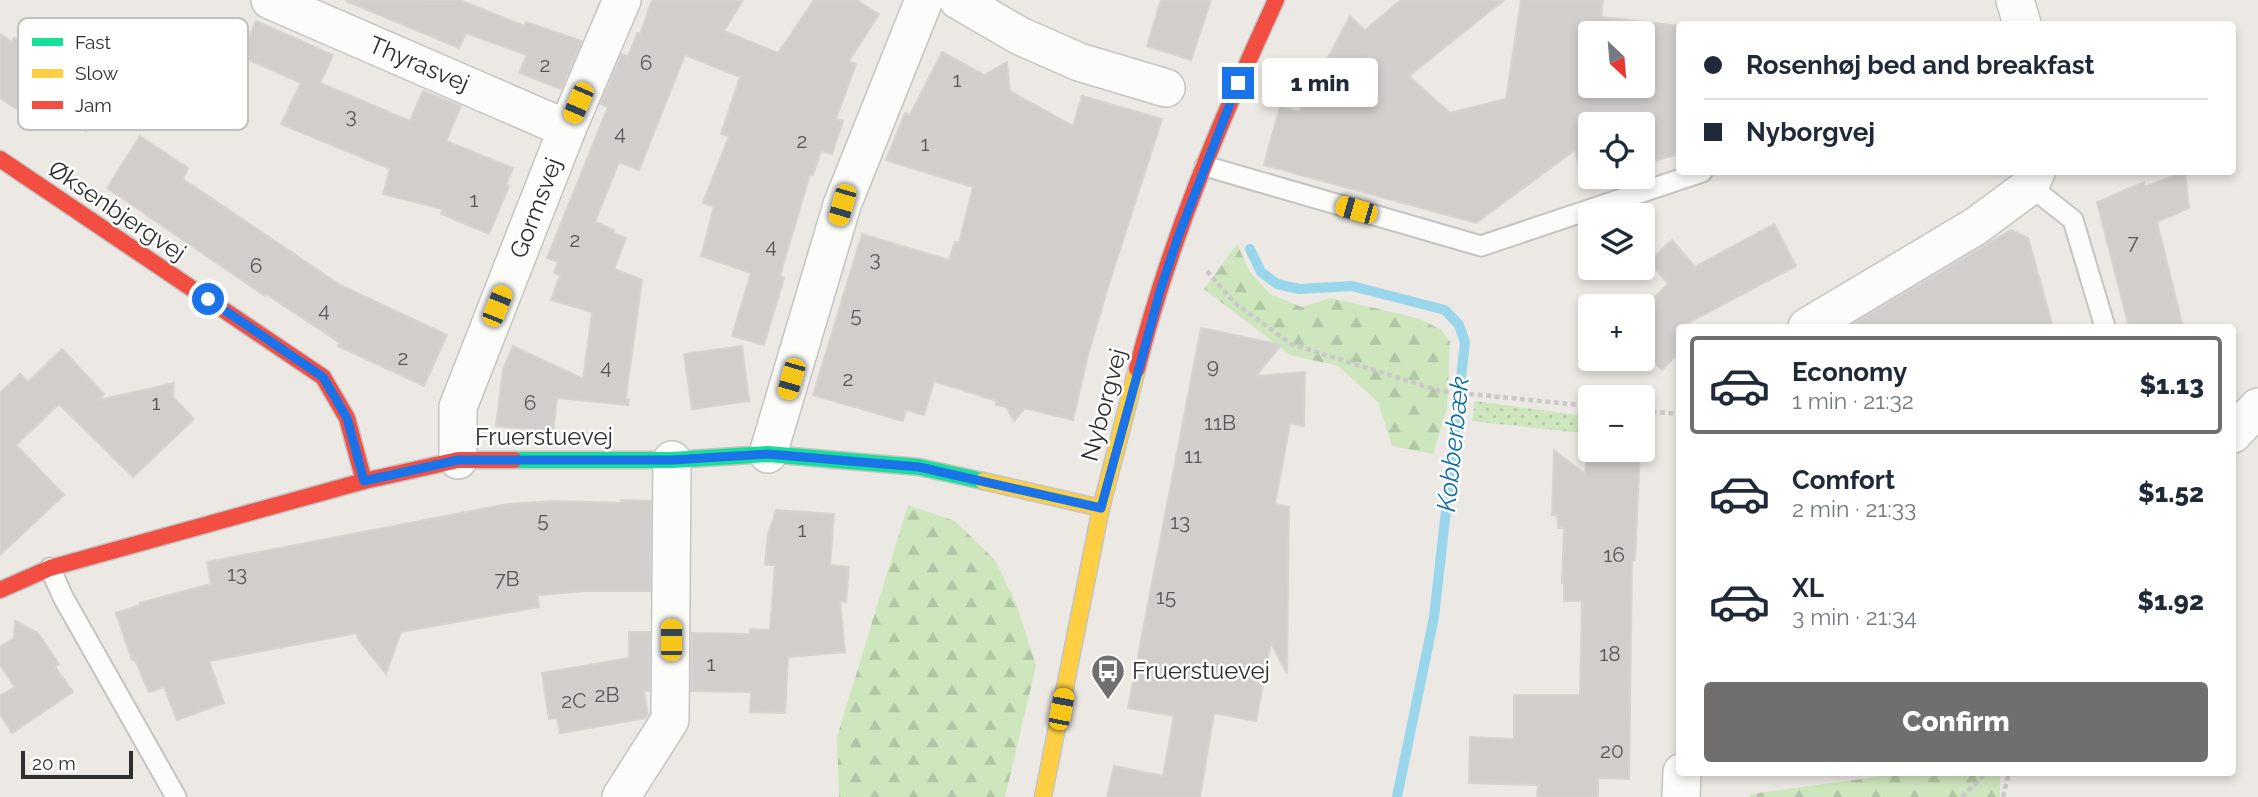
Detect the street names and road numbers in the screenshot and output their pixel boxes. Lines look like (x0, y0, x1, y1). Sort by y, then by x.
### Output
street label: Thyrasvej (365, 29, 474, 98)
street label: Øksenbjergvej (43, 154, 191, 267)
street label: Gormsvej (503, 154, 568, 262)
street label: Nyborgvej (1075, 345, 1132, 464)
street label: Fruerstuevej (475, 422, 613, 451)

